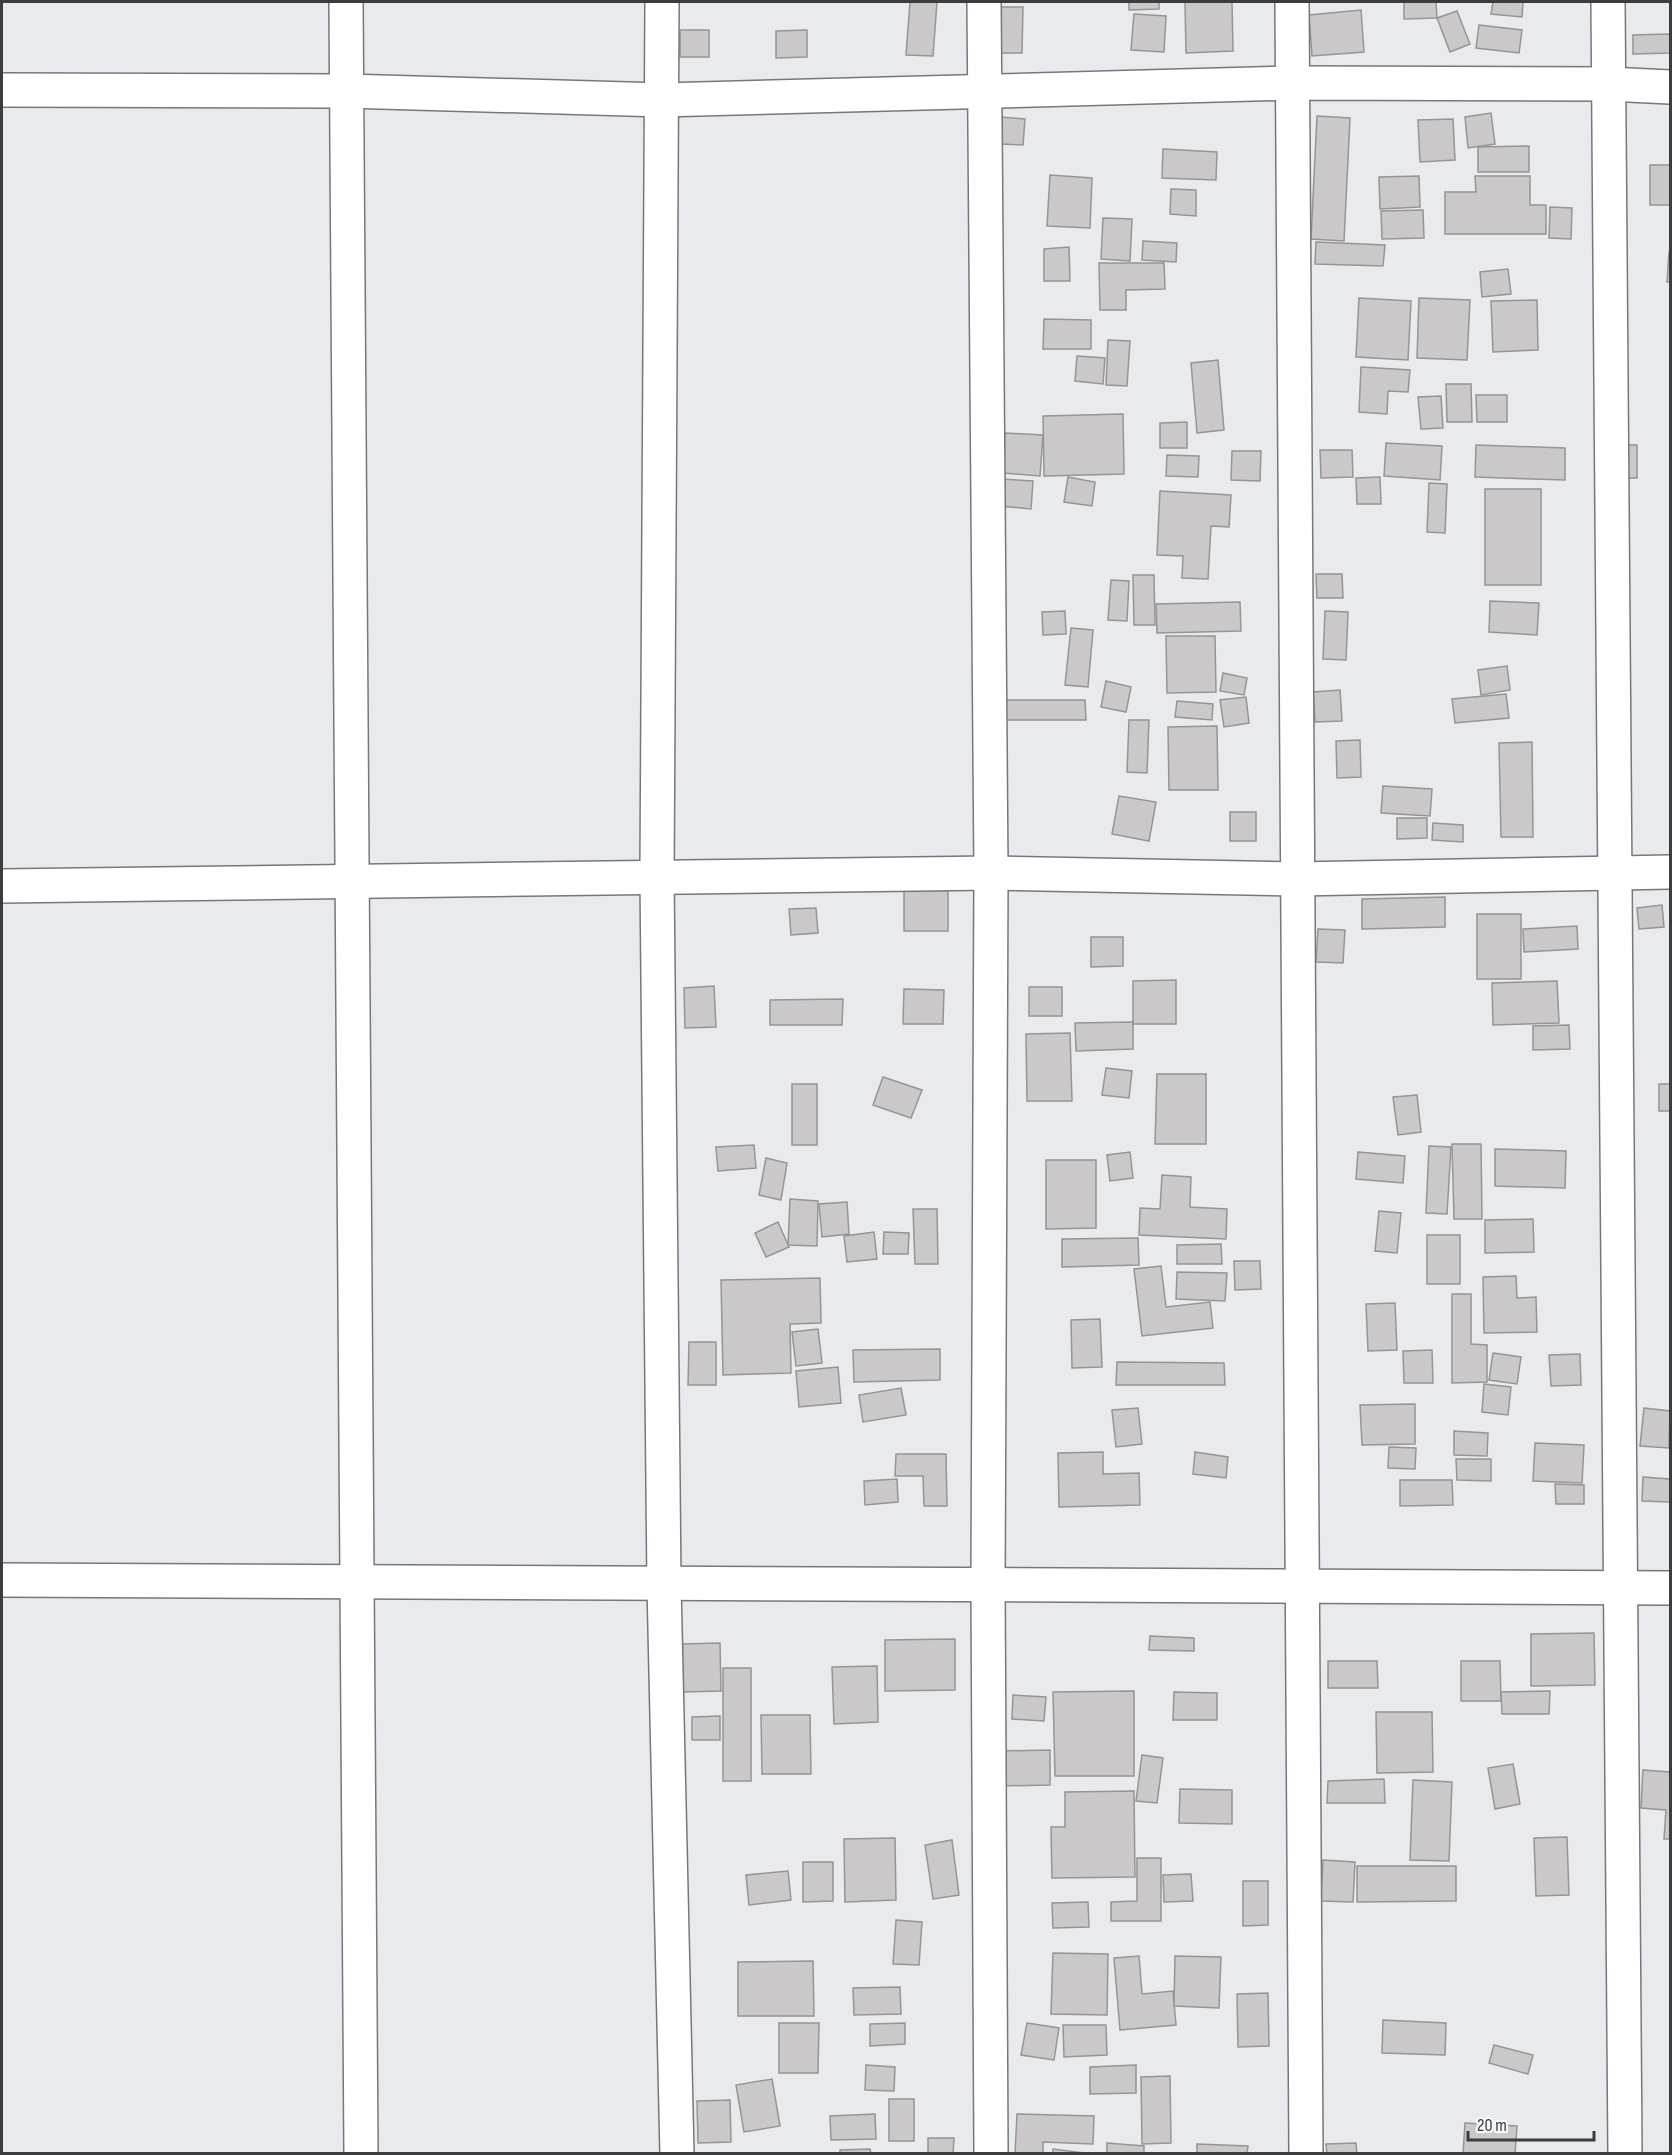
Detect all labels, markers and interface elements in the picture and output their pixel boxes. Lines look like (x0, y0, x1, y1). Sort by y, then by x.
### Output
scale bar (1468, 2104, 1594, 2142)
text: 20 m (1477, 2115, 1507, 2136)

